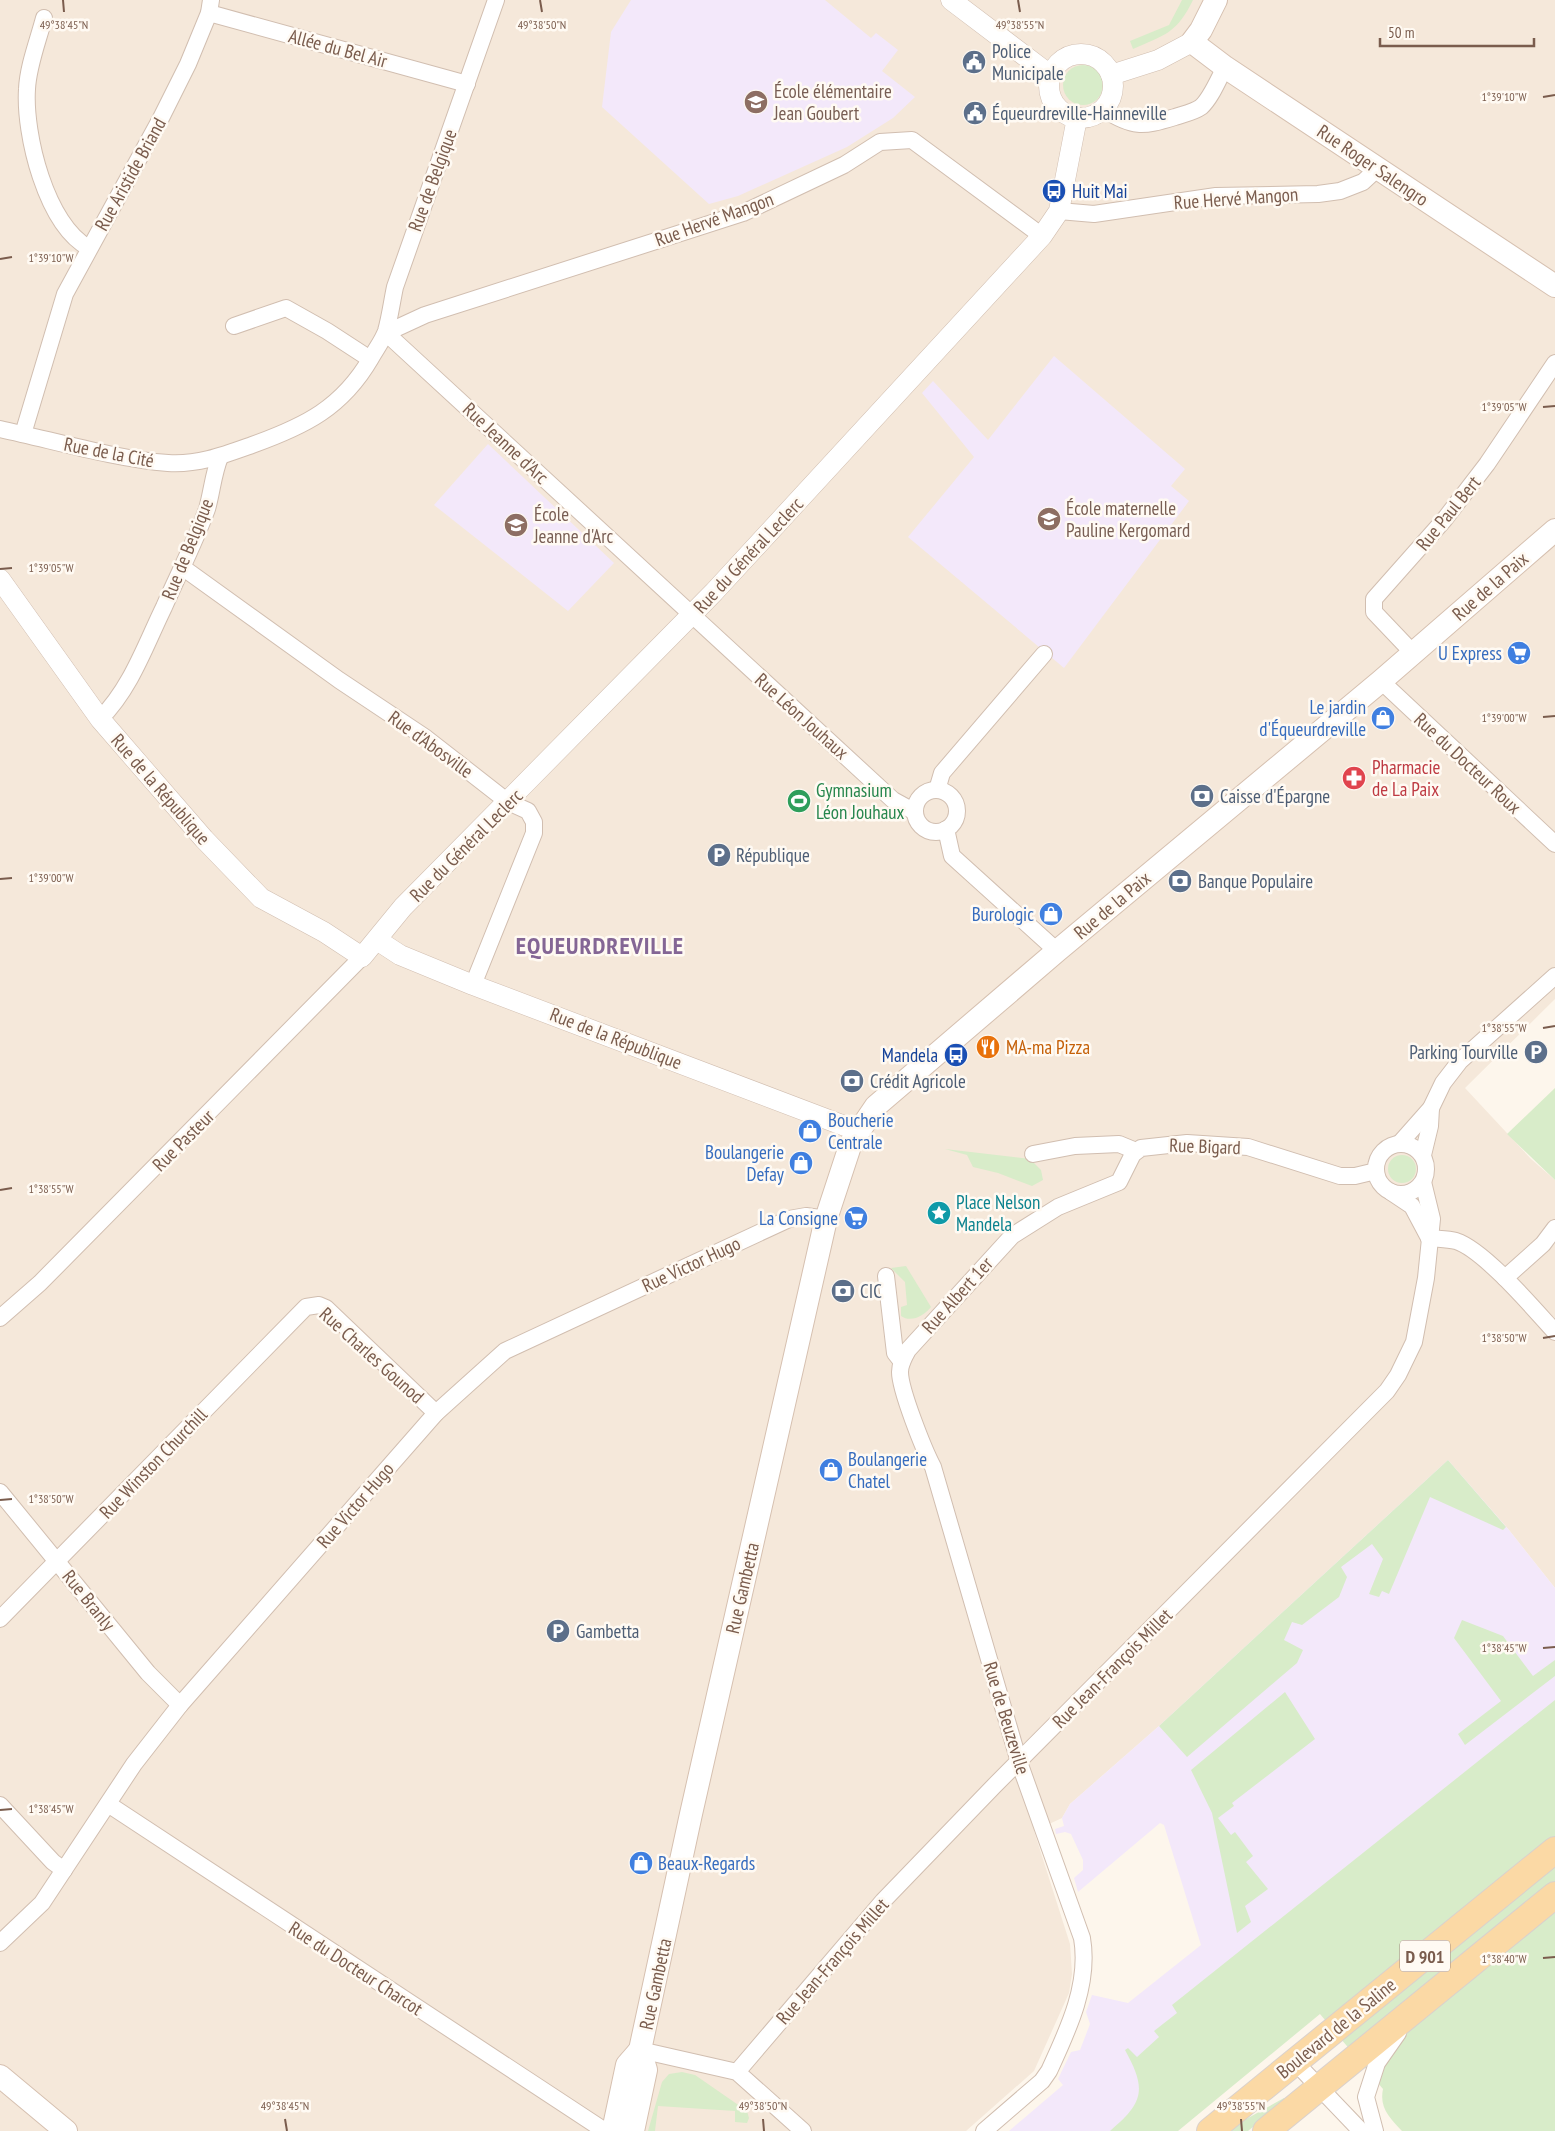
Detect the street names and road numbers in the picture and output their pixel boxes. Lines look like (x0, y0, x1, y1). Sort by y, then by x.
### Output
street label: Allée du Bel Air (286, 23, 391, 73)
street label: Rue Aristide Briand (89, 113, 171, 235)
street label: Rue Roger Salengro (1313, 119, 1433, 211)
street label: Rue de Belgique (402, 125, 462, 234)
street label: Rue Hervé Mangon (1173, 182, 1299, 214)
street label: Rue Hervé Mangon (651, 186, 777, 252)
street label: Rue Jeanne d'Arc (458, 397, 554, 489)
street label: Rue de la Cité (62, 432, 156, 473)
street label: Rue Paul Bert (1411, 470, 1486, 555)
street label: Rue du Général Leclerc (688, 492, 808, 618)
street label: Rue de Belgique (156, 495, 218, 603)
street label: Rue de la Paix (1447, 546, 1533, 626)
street label: Rue Léon Jouhaux (750, 668, 854, 764)
street label: Rue d'Abosville (384, 705, 478, 783)
street label: Rue du Docteur Roux (1409, 707, 1527, 819)
street label: Rue de la République (106, 729, 216, 850)
street label: Rue du Général Leclerc (404, 783, 528, 907)
street label: Rue de la Paix (1069, 866, 1155, 944)
street label: Rue de la République (547, 1002, 685, 1074)
street label: Rue Pasteur (147, 1103, 220, 1176)
street label: Rue Bigard (1169, 1133, 1241, 1159)
street label: Rue Victor Hugo (638, 1231, 744, 1297)
street label: Rue Albert 1er (916, 1251, 998, 1338)
street label: Rue Charles Gounod (315, 1302, 429, 1408)
street label: Rue Winston Churchill (94, 1402, 212, 1523)
street label: Rue Victor Hugo (311, 1457, 399, 1553)
street label: Rue Gambetta (720, 1540, 764, 1636)
street label: Rue Branly (57, 1565, 121, 1636)
street label: Rue Jean-François Millet (1047, 1603, 1177, 1733)
street label: Rue de Beuzeville (978, 1659, 1036, 1777)
street label: Rue Jean-François Millet (771, 1892, 894, 2029)
street label: Rue du Docteur Charcot (285, 1916, 428, 2021)
street label: Rue Gambetta (634, 1936, 676, 2032)
road number: D 901 (1400, 1940, 1450, 1972)
street label: Boulevard de la Saline (1272, 1973, 1401, 2083)

